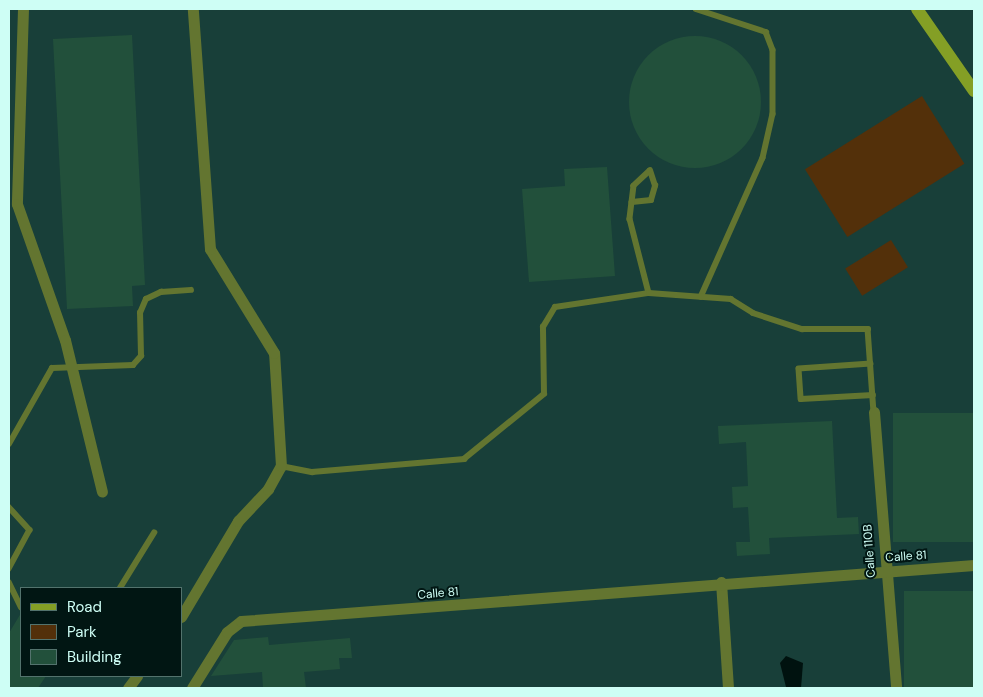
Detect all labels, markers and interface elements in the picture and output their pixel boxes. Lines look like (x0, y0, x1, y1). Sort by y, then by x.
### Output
street label: Calle 110B (861, 524, 879, 578)
street label: Calle 81 (885, 548, 927, 566)
street label: Calle 81 (417, 585, 459, 603)
legend (20, 587, 182, 677)
text: Road (67, 597, 102, 617)
text: Park (67, 622, 97, 642)
text: Building (67, 647, 122, 667)

